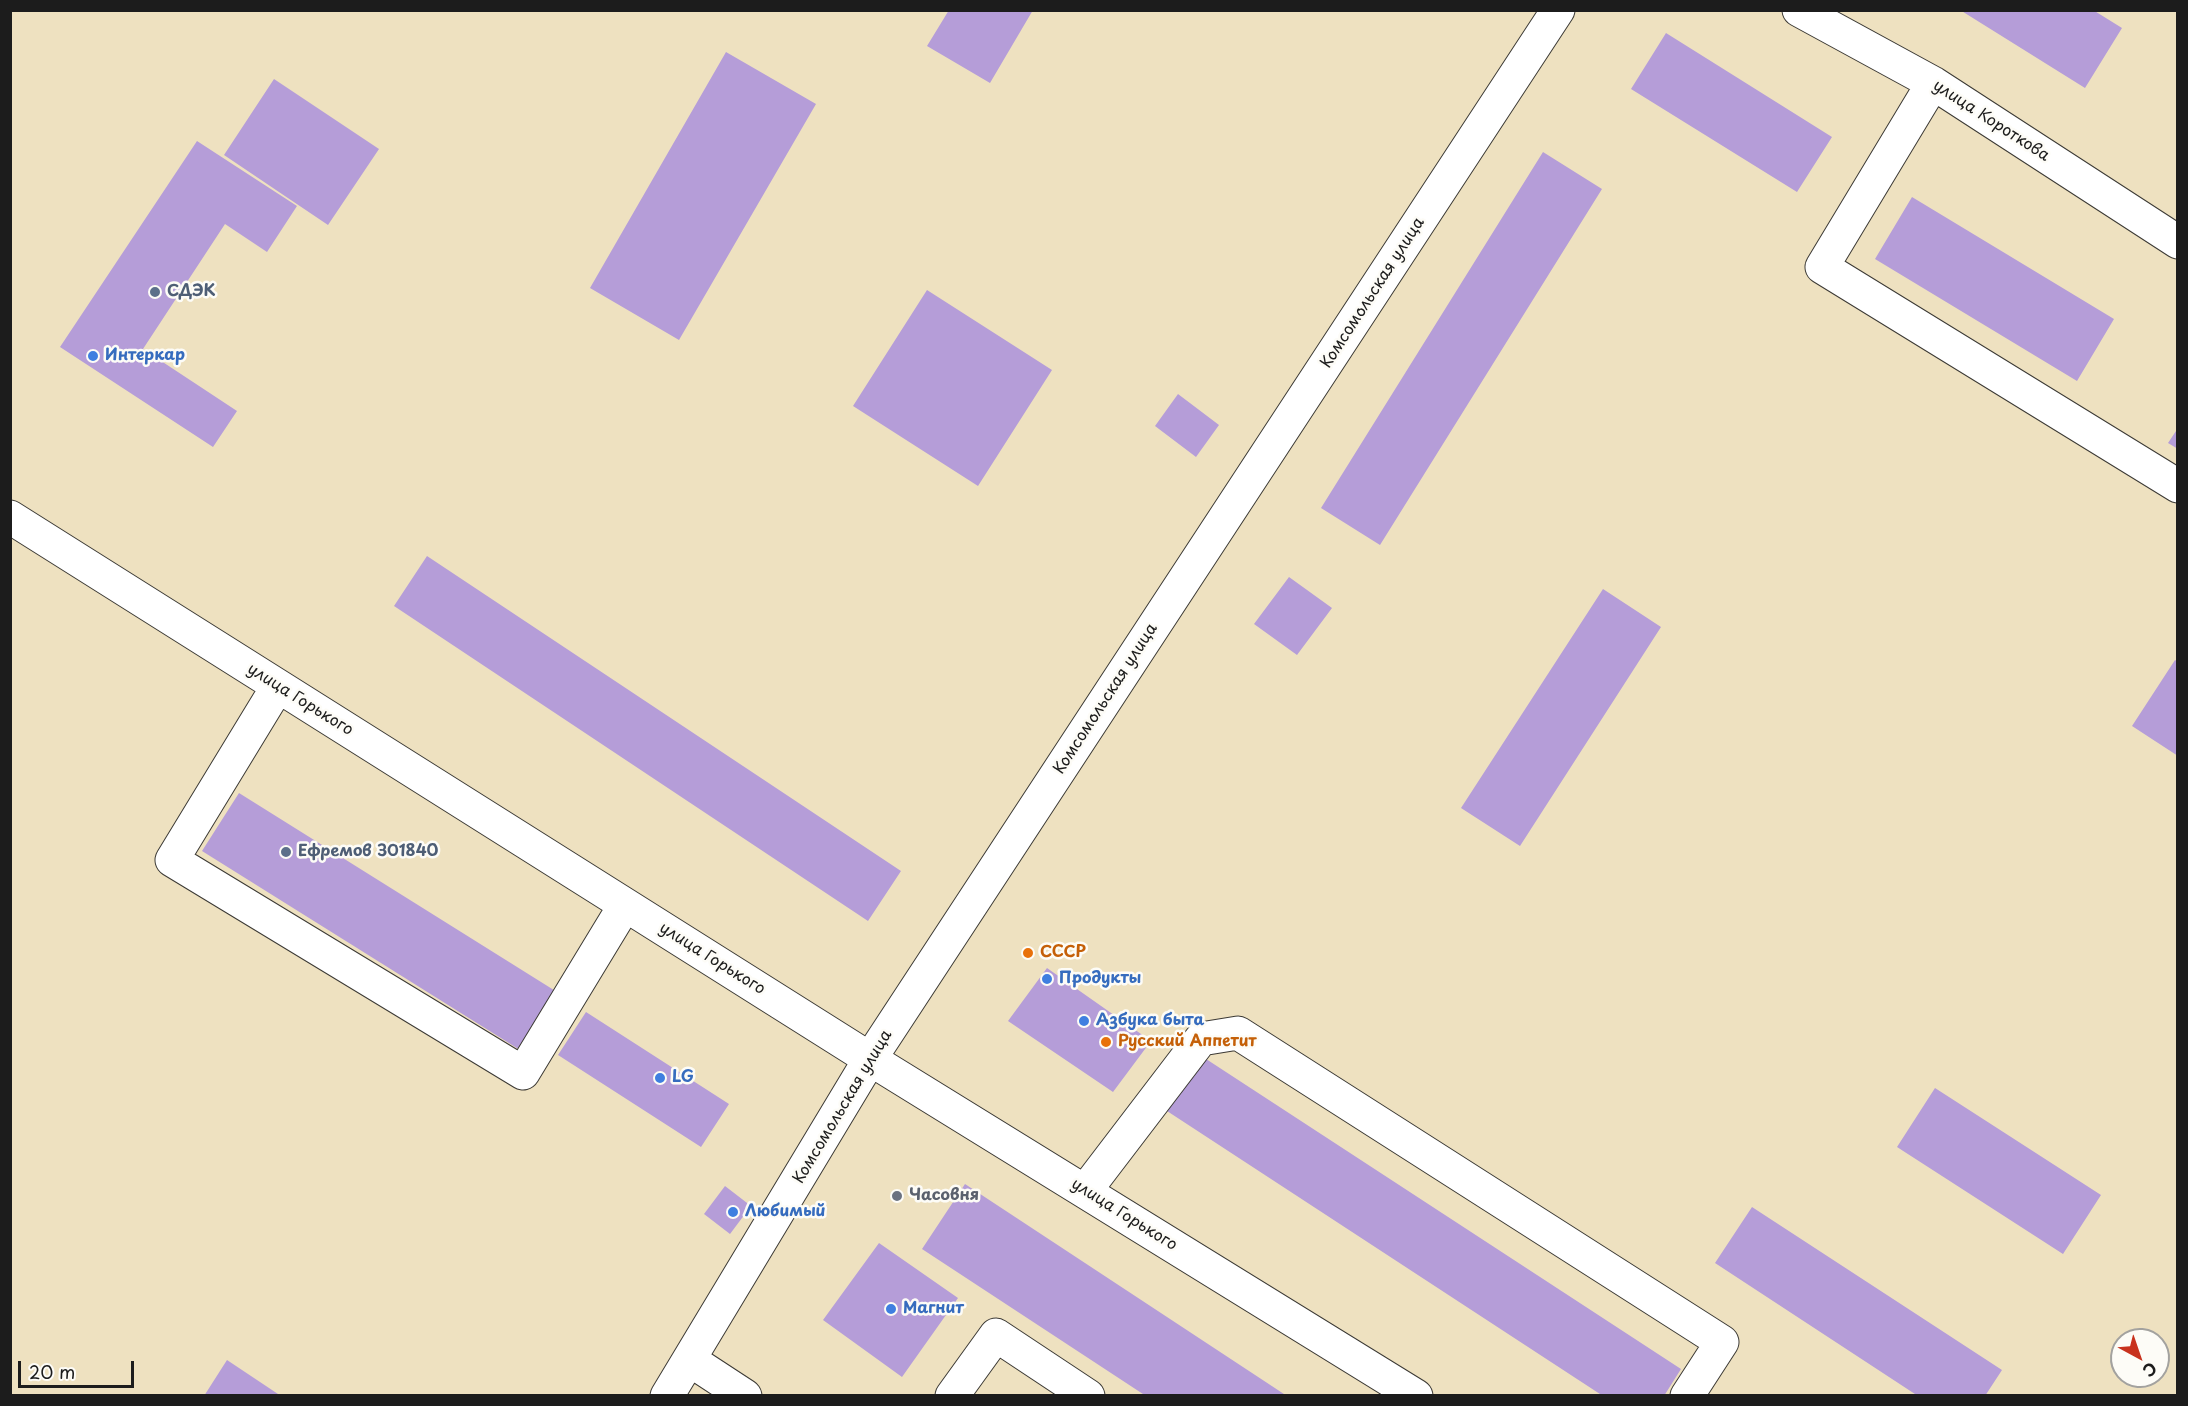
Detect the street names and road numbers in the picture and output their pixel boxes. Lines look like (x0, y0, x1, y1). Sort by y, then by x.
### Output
street label: улица Короткова (1929, 76, 2053, 166)
street label: Комсомольская улица (1317, 214, 1429, 372)
street label: Комсомольская улица (1050, 620, 1162, 778)
street label: улица Горького (244, 660, 356, 740)
street label: улица Горького (656, 919, 768, 999)
street label: Комсомольская улица (790, 1027, 896, 1187)
street label: улица Горького (1068, 1175, 1180, 1255)

